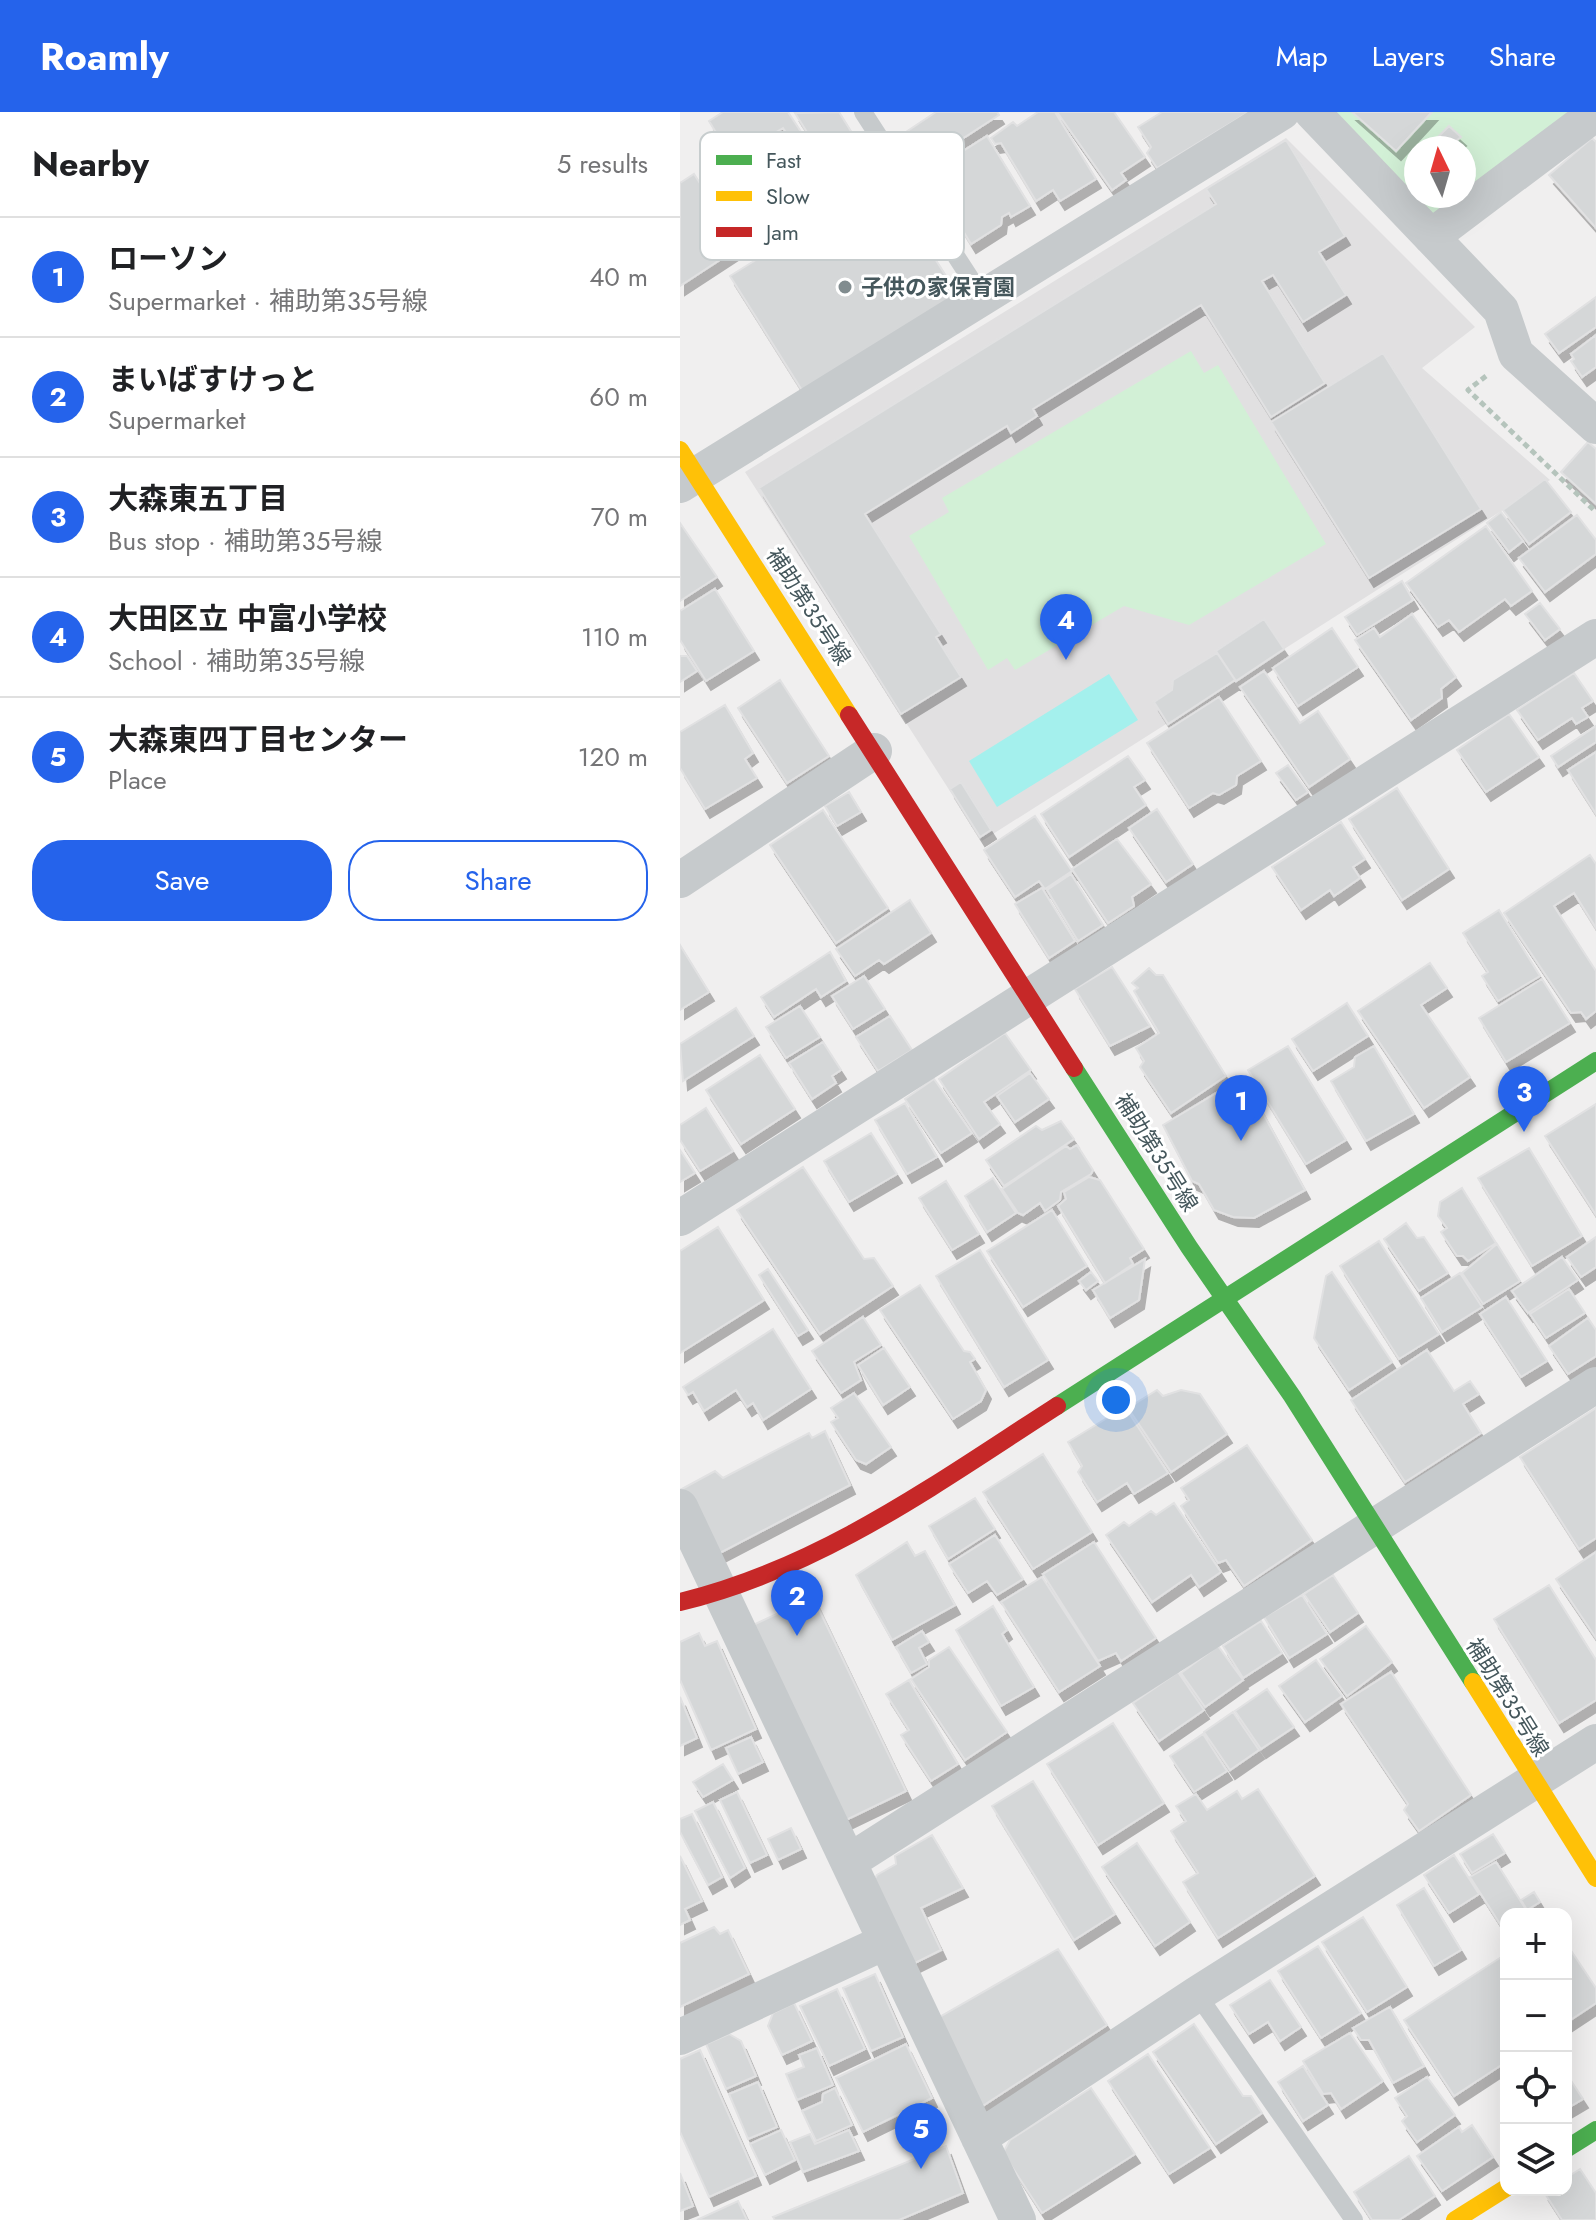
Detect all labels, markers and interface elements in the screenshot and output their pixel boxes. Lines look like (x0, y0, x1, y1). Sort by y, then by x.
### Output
text: Roamly (40, 29, 169, 84)
text: Map (1276, 36, 1328, 77)
text: Layers (1372, 36, 1445, 77)
text: Share (1489, 36, 1556, 77)
legend (700, 132, 964, 260)
north arrow (1404, 136, 1476, 208)
text: Nearby (32, 140, 149, 189)
text: Fast (766, 144, 802, 176)
text: 5 results (557, 145, 648, 183)
text: Slow (766, 180, 810, 212)
text: Jam (763, 216, 799, 248)
text: ローソン (108, 237, 228, 280)
text: 1 (51, 258, 65, 296)
text: 40 m (589, 258, 648, 296)
place label: 子供の家保育園 (861, 271, 1015, 303)
marker: 子供の家保育園 (836, 278, 854, 296)
text: Supermarket · 補助第35号線 (108, 282, 428, 320)
text: まいばすけっと (108, 358, 318, 401)
text: 2 (49, 378, 67, 416)
text: 60 m (589, 378, 648, 416)
text: Supermarket (108, 401, 245, 439)
text: 大森東五丁目 (108, 477, 288, 520)
text: 3 (50, 498, 66, 536)
text: 70 m (591, 498, 648, 536)
text: Bus stop · 補助第35号線 (108, 522, 382, 560)
street label: 補助第35号線 (759, 541, 859, 671)
pin: 4 (1040, 594, 1092, 660)
text: 大田区立 中富小学校 (108, 597, 387, 640)
text: 4 (49, 618, 67, 656)
text: 110 m (581, 618, 648, 656)
text: School · 補助第35号線 (108, 642, 365, 680)
text: 大森東四丁目センター (108, 718, 408, 761)
text: 5 (50, 738, 66, 776)
text: 120 m (578, 738, 648, 776)
text: Place (108, 761, 167, 799)
button: Save (32, 840, 332, 921)
button: Share (348, 840, 648, 921)
pin: 3 (1498, 1066, 1550, 1132)
pin: 1 (1215, 1075, 1267, 1141)
street label: 補助第35号線 (1108, 1087, 1206, 1217)
your location (1096, 1380, 1136, 1420)
pin: 2 (771, 1570, 823, 1636)
street label: 補助第35号線 (1459, 1632, 1557, 1762)
map controls (1500, 1908, 1572, 2196)
button: + (1500, 1908, 1572, 1980)
button: − (1500, 1980, 1572, 2052)
button: locate (1500, 2052, 1572, 2124)
pin: 5 (895, 2103, 947, 2169)
button: layers (1500, 2124, 1572, 2196)

